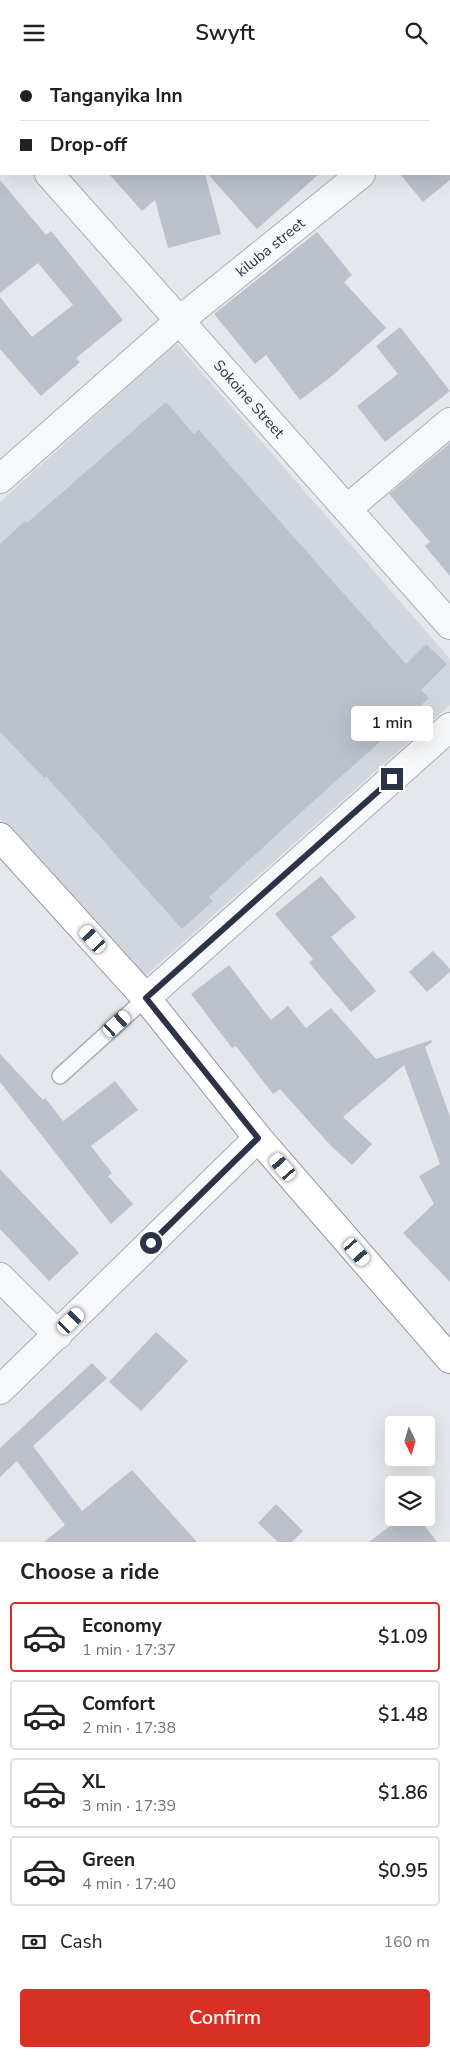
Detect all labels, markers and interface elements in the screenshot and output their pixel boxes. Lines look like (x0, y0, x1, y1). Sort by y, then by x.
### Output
text: Swyft (195, 18, 255, 48)
icon: menu (20, 19, 48, 47)
icon: search (402, 19, 430, 47)
text: Tanganyika Inn (50, 83, 183, 109)
text: Drop-off (50, 132, 127, 158)
street label: kiluba street (232, 213, 309, 281)
street label: Sokoine Street (209, 356, 290, 443)
callout: 1 min (351, 707, 433, 741)
text: 1 min (372, 712, 412, 734)
route end (381, 768, 403, 790)
car (77, 923, 108, 955)
car (100, 1008, 133, 1040)
car (267, 1151, 298, 1183)
route start (140, 1232, 162, 1254)
car (341, 1236, 372, 1268)
car (54, 1305, 87, 1337)
north arrow (385, 1416, 435, 1466)
map controls (385, 1416, 435, 1526)
button: layers (385, 1476, 435, 1526)
text: Choose a ride (20, 1557, 159, 1587)
text: Economy (82, 1613, 162, 1639)
icon: car (22, 1615, 67, 1660)
text: $1.09 (378, 1624, 428, 1650)
text: 1 min · 17:37 (82, 1639, 176, 1661)
text: Comfort (82, 1691, 155, 1717)
icon: car (22, 1693, 67, 1738)
text: $1.48 (378, 1702, 428, 1728)
text: 2 min · 17:38 (82, 1717, 176, 1739)
text: XL (82, 1769, 105, 1795)
icon: car (22, 1771, 67, 1816)
text: $1.86 (378, 1780, 428, 1806)
text: 3 min · 17:39 (82, 1795, 176, 1817)
text: Green (82, 1847, 135, 1873)
icon: car (22, 1849, 67, 1894)
text: $0.95 (378, 1858, 428, 1884)
text: 4 min · 17:40 (82, 1873, 176, 1895)
icon: cash (20, 1928, 48, 1956)
text: Cash (60, 1929, 102, 1955)
text: 160 m (383, 1931, 430, 1953)
button: Confirm (20, 1989, 430, 2047)

